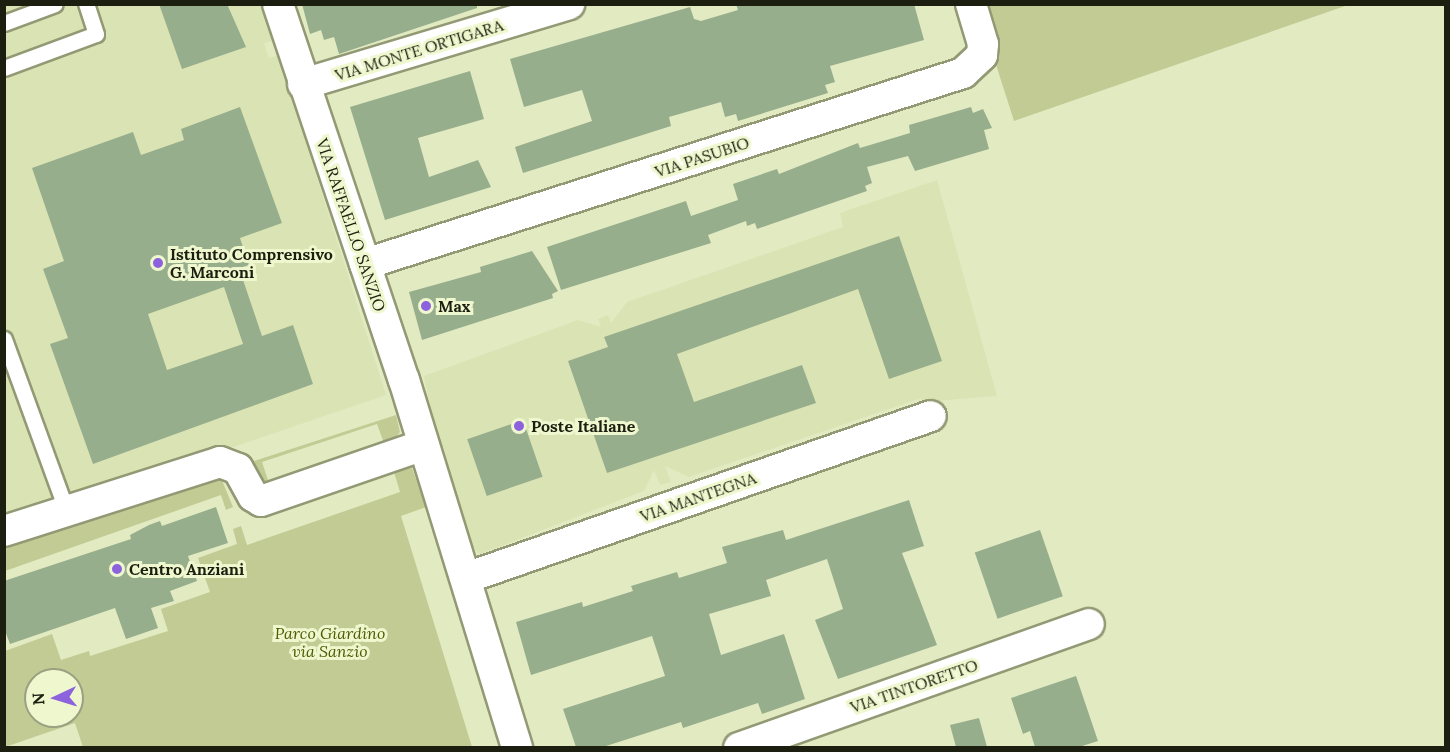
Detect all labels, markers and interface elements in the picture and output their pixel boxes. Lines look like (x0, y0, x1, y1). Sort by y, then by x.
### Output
street label: VIA MONTE ORTIGARA (333, 15, 505, 85)
street label: VIA PASUBIO (652, 133, 752, 181)
street label: VIA RAFFAELLO SANZIO (312, 136, 390, 314)
place label: Istituto Comprensivo G. Marconi (170, 244, 333, 282)
marker: Istituto Comprensivo G. Marconi (151, 256, 165, 270)
place label: Max (438, 296, 471, 316)
marker: Max (419, 299, 433, 313)
place label: Poste Italiane (531, 416, 635, 436)
marker: Poste Italiane (512, 419, 526, 433)
street label: VIA MANTEGNA (637, 468, 759, 526)
place label: Centro Anziani (129, 559, 244, 579)
marker: Centro Anziani (110, 562, 124, 576)
park label: Parco Giardino via Sanzio (275, 623, 385, 661)
street label: VIA TINTORETTO (848, 655, 980, 717)
north arrow (24, 668, 84, 728)
text: N (28, 692, 48, 706)

